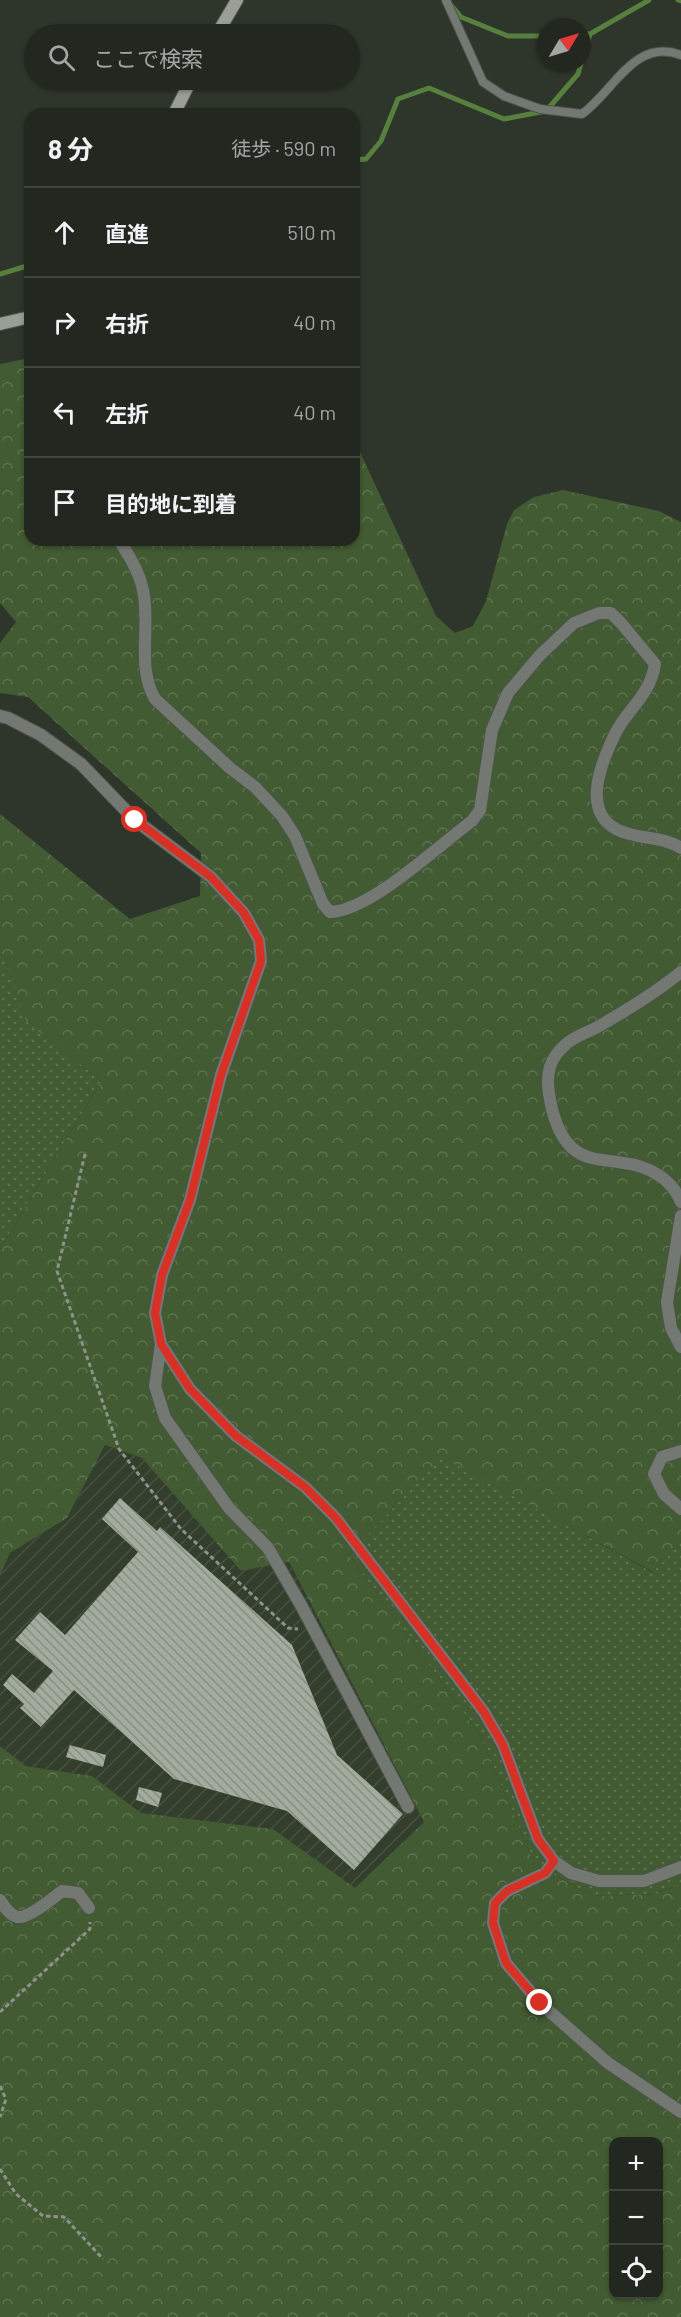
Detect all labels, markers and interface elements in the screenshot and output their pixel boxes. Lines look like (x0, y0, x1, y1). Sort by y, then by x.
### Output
north arrow (537, 18, 591, 72)
search box (24, 24, 360, 90)
icon: search (45, 41, 78, 74)
text: ここで検索 (93, 45, 203, 71)
text: 8 分 (48, 133, 93, 164)
text: 徒歩 · 590 m (231, 136, 336, 160)
icon: ahead (48, 216, 81, 249)
text: 直進 (105, 220, 149, 246)
text: 510 m (287, 220, 336, 244)
icon: right (48, 306, 81, 339)
text: 右折 (105, 310, 149, 336)
text: 40 m (293, 310, 336, 334)
icon: left (48, 396, 81, 429)
text: 左折 (105, 400, 149, 426)
text: 40 m (293, 400, 336, 424)
icon: arrive (48, 486, 81, 519)
text: 目的地に到着 (105, 490, 237, 516)
route start (121, 806, 147, 832)
route end (526, 1989, 552, 2015)
map controls (609, 2137, 663, 2299)
button: + (609, 2137, 663, 2191)
button: − (609, 2191, 663, 2245)
button: locate (609, 2245, 663, 2299)

